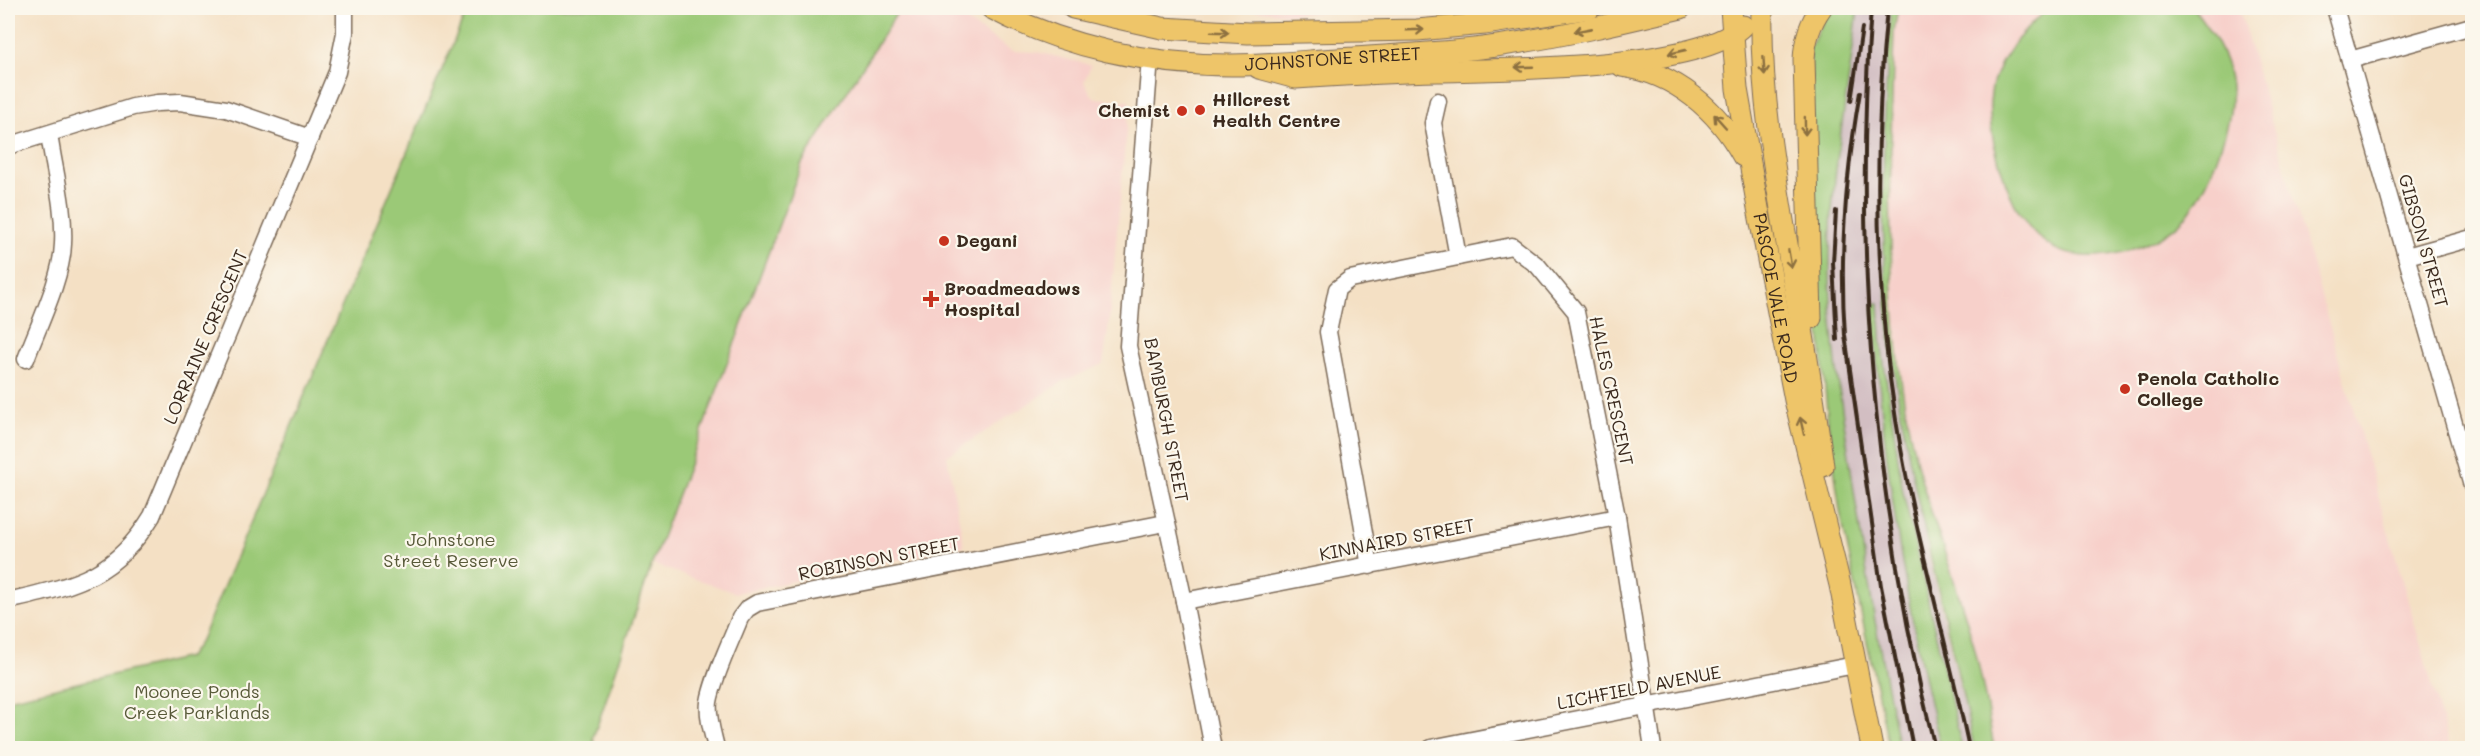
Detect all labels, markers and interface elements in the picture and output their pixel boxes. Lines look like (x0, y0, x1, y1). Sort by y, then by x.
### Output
one-way arrow (1404, 24, 1424, 35)
one-way arrow (1573, 25, 1593, 36)
one-way arrow (1209, 26, 1229, 38)
street label: JOHNSTONE STREET (1244, 41, 1422, 76)
one-way arrow (1667, 47, 1686, 59)
one-way arrow (1759, 55, 1770, 75)
one-way arrow (1514, 62, 1534, 73)
place label: Hillcrest Health Centre (1212, 87, 1341, 132)
place label: Chemist (1098, 98, 1170, 122)
marker: Hillcrest Health Centre (1193, 103, 1207, 117)
marker: Chemist (1175, 104, 1189, 118)
one-way arrow (1713, 113, 1727, 128)
one-way arrow (1799, 116, 1810, 136)
street label: GIBSON STREET (2393, 171, 2455, 310)
street label: PASCOE VALE ROAD (1748, 211, 1805, 385)
place label: Degani (956, 228, 1018, 252)
marker: Degani (937, 234, 951, 248)
street label: LORRAINE CRESCENT (157, 245, 253, 428)
one-way arrow (1784, 249, 1795, 268)
place label: Broadmeadows Hospital (944, 276, 1080, 321)
marker: Broadmeadows Hospital (922, 290, 940, 308)
street label: HALES CRESCENT (1584, 314, 1640, 468)
street label: BAMBURGH STREET (1139, 336, 1195, 504)
place label: Penola Catholic College (2137, 366, 2279, 411)
marker: Penola Catholic College (2118, 382, 2132, 396)
one-way arrow (1795, 417, 1807, 436)
street label: KINNAIRD STREET (1317, 512, 1477, 566)
park label: Johnstone Street Reserve (383, 527, 519, 572)
street label: ROBINSON STREET (796, 531, 962, 585)
street label: LICHFIELD AVENUE (1555, 659, 1723, 715)
park label: Moonee Ponds Creek Parklands (124, 679, 270, 724)

